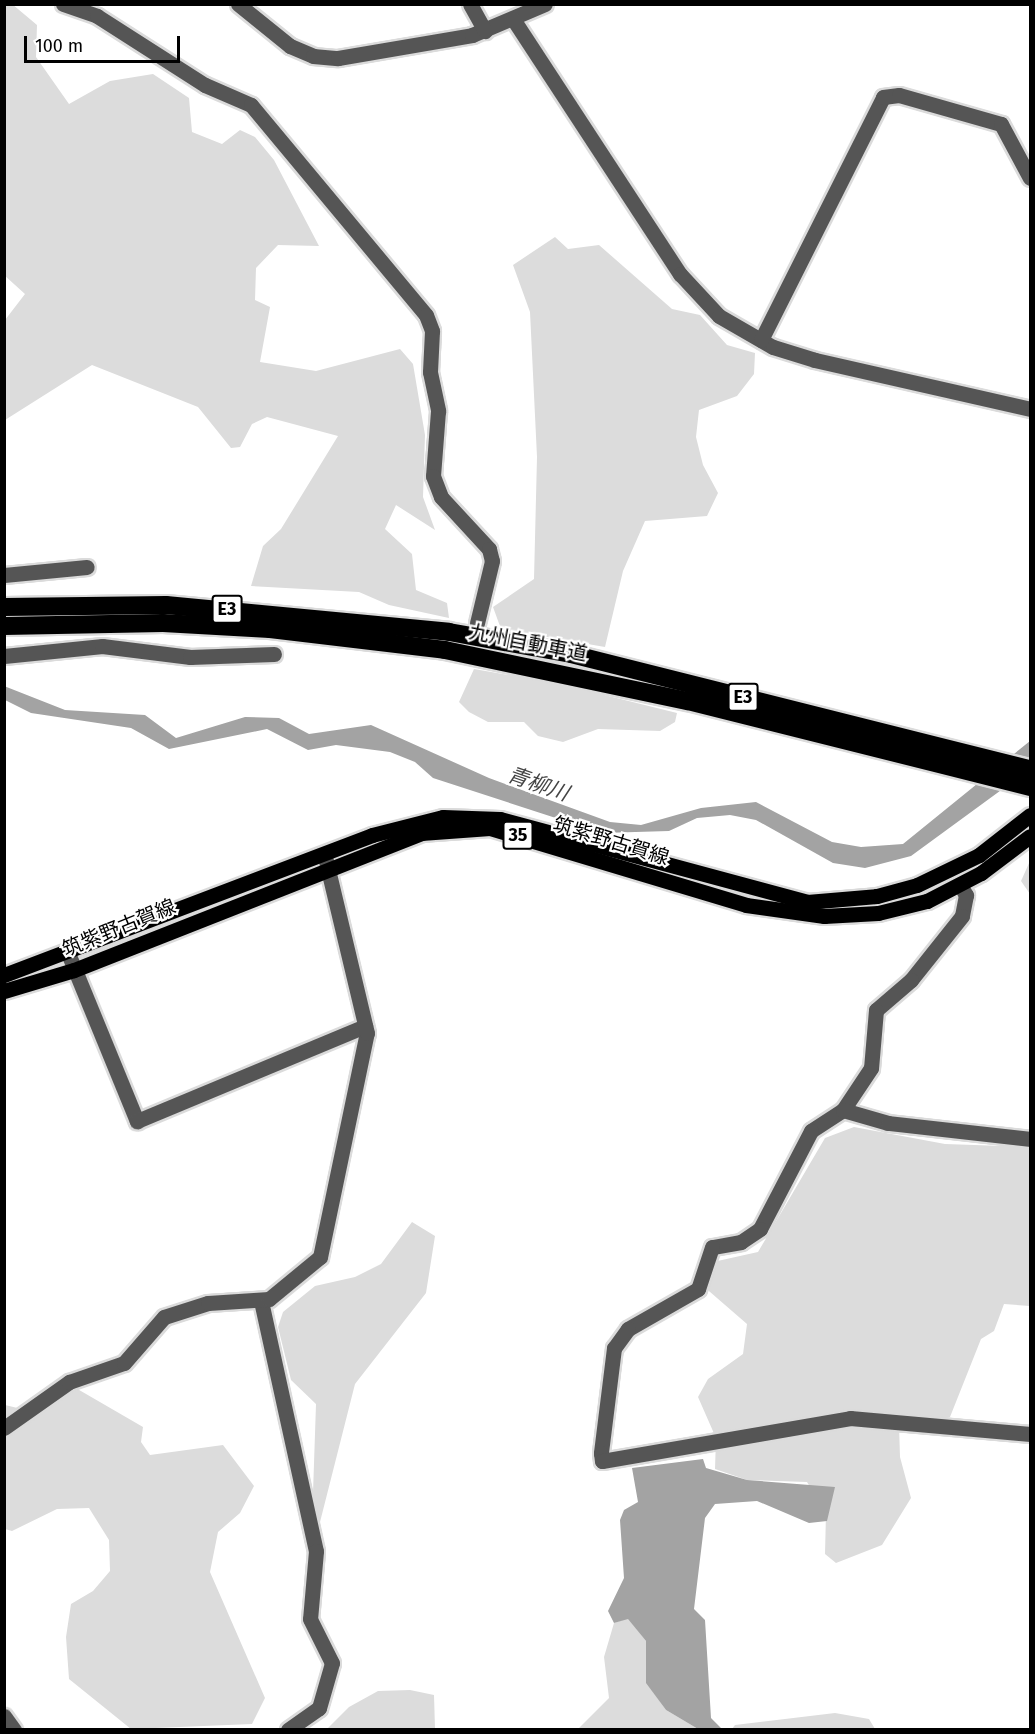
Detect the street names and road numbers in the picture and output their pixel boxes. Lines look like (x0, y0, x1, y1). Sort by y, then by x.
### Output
road number: E3 (210, 594, 244, 624)
street label: 九州自動車道 (467, 620, 589, 666)
road number: E3 (726, 682, 760, 712)
street label: 筑紫野古賀線 (550, 812, 672, 870)
road number: 35 (502, 820, 534, 850)
street label: 筑紫野古賀線 (59, 894, 179, 962)

